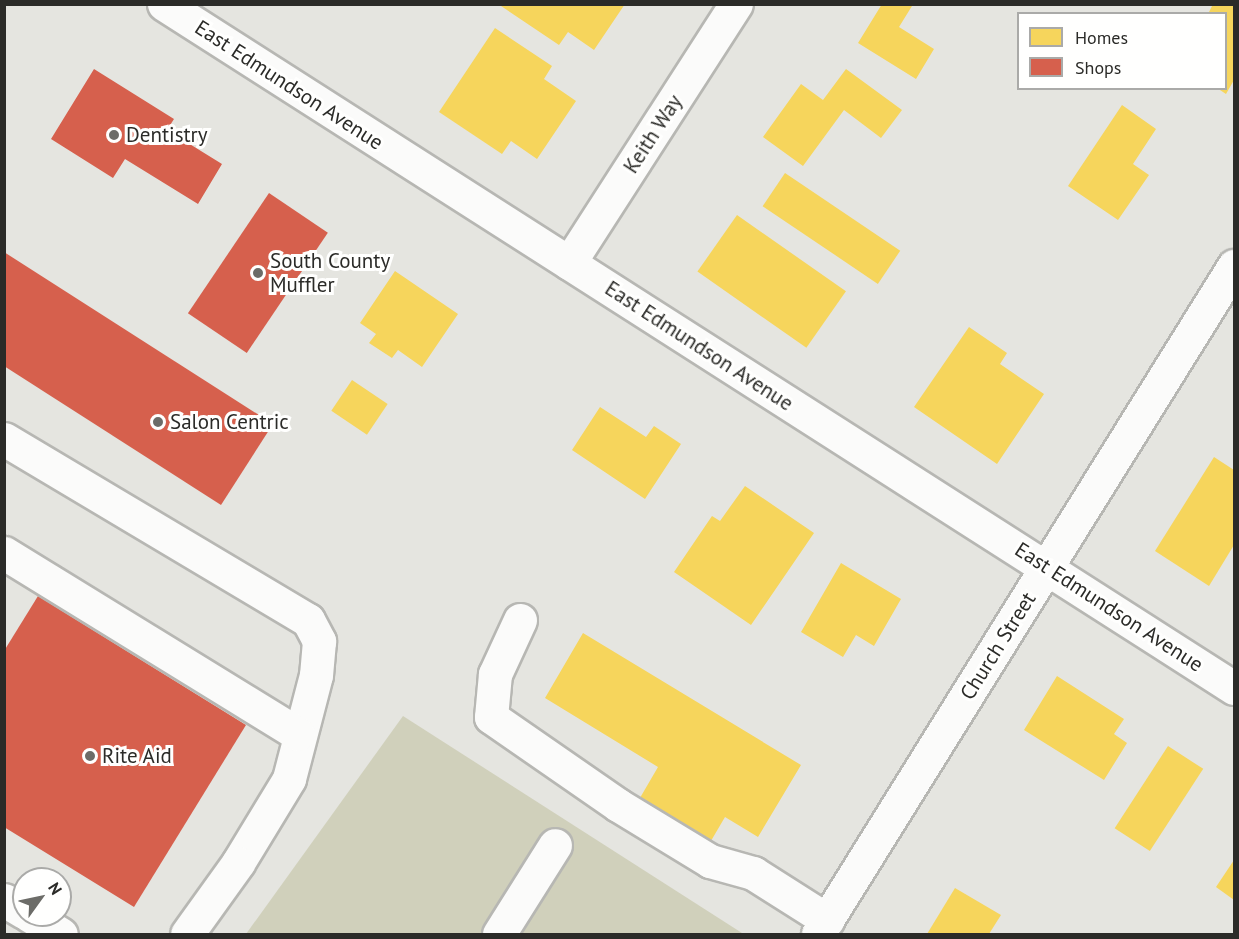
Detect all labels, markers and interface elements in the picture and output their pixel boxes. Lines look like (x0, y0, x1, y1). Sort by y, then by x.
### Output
legend (1017, 12, 1227, 90)
street label: East Edmundson Avenue (190, 15, 388, 155)
text: Homes (1075, 26, 1128, 49)
text: Shops (1075, 56, 1121, 79)
street label: Keith Way (618, 90, 688, 178)
place label: Dentistry (126, 122, 208, 148)
marker: Dentistry (107, 128, 121, 142)
place label: South County Muffler (270, 248, 390, 298)
marker: South County Muffler (251, 266, 265, 280)
street label: East Edmundson Avenue (600, 276, 798, 416)
place label: Salon Centric (170, 409, 289, 435)
marker: Salon Centric (151, 415, 165, 429)
street label: East Edmundson Avenue (1010, 537, 1208, 677)
street label: Church Street (955, 588, 1041, 704)
place label: Rite Aid (102, 743, 172, 769)
marker: Rite Aid (83, 749, 97, 763)
north arrow (12, 867, 72, 927)
text: N (44, 878, 67, 898)

